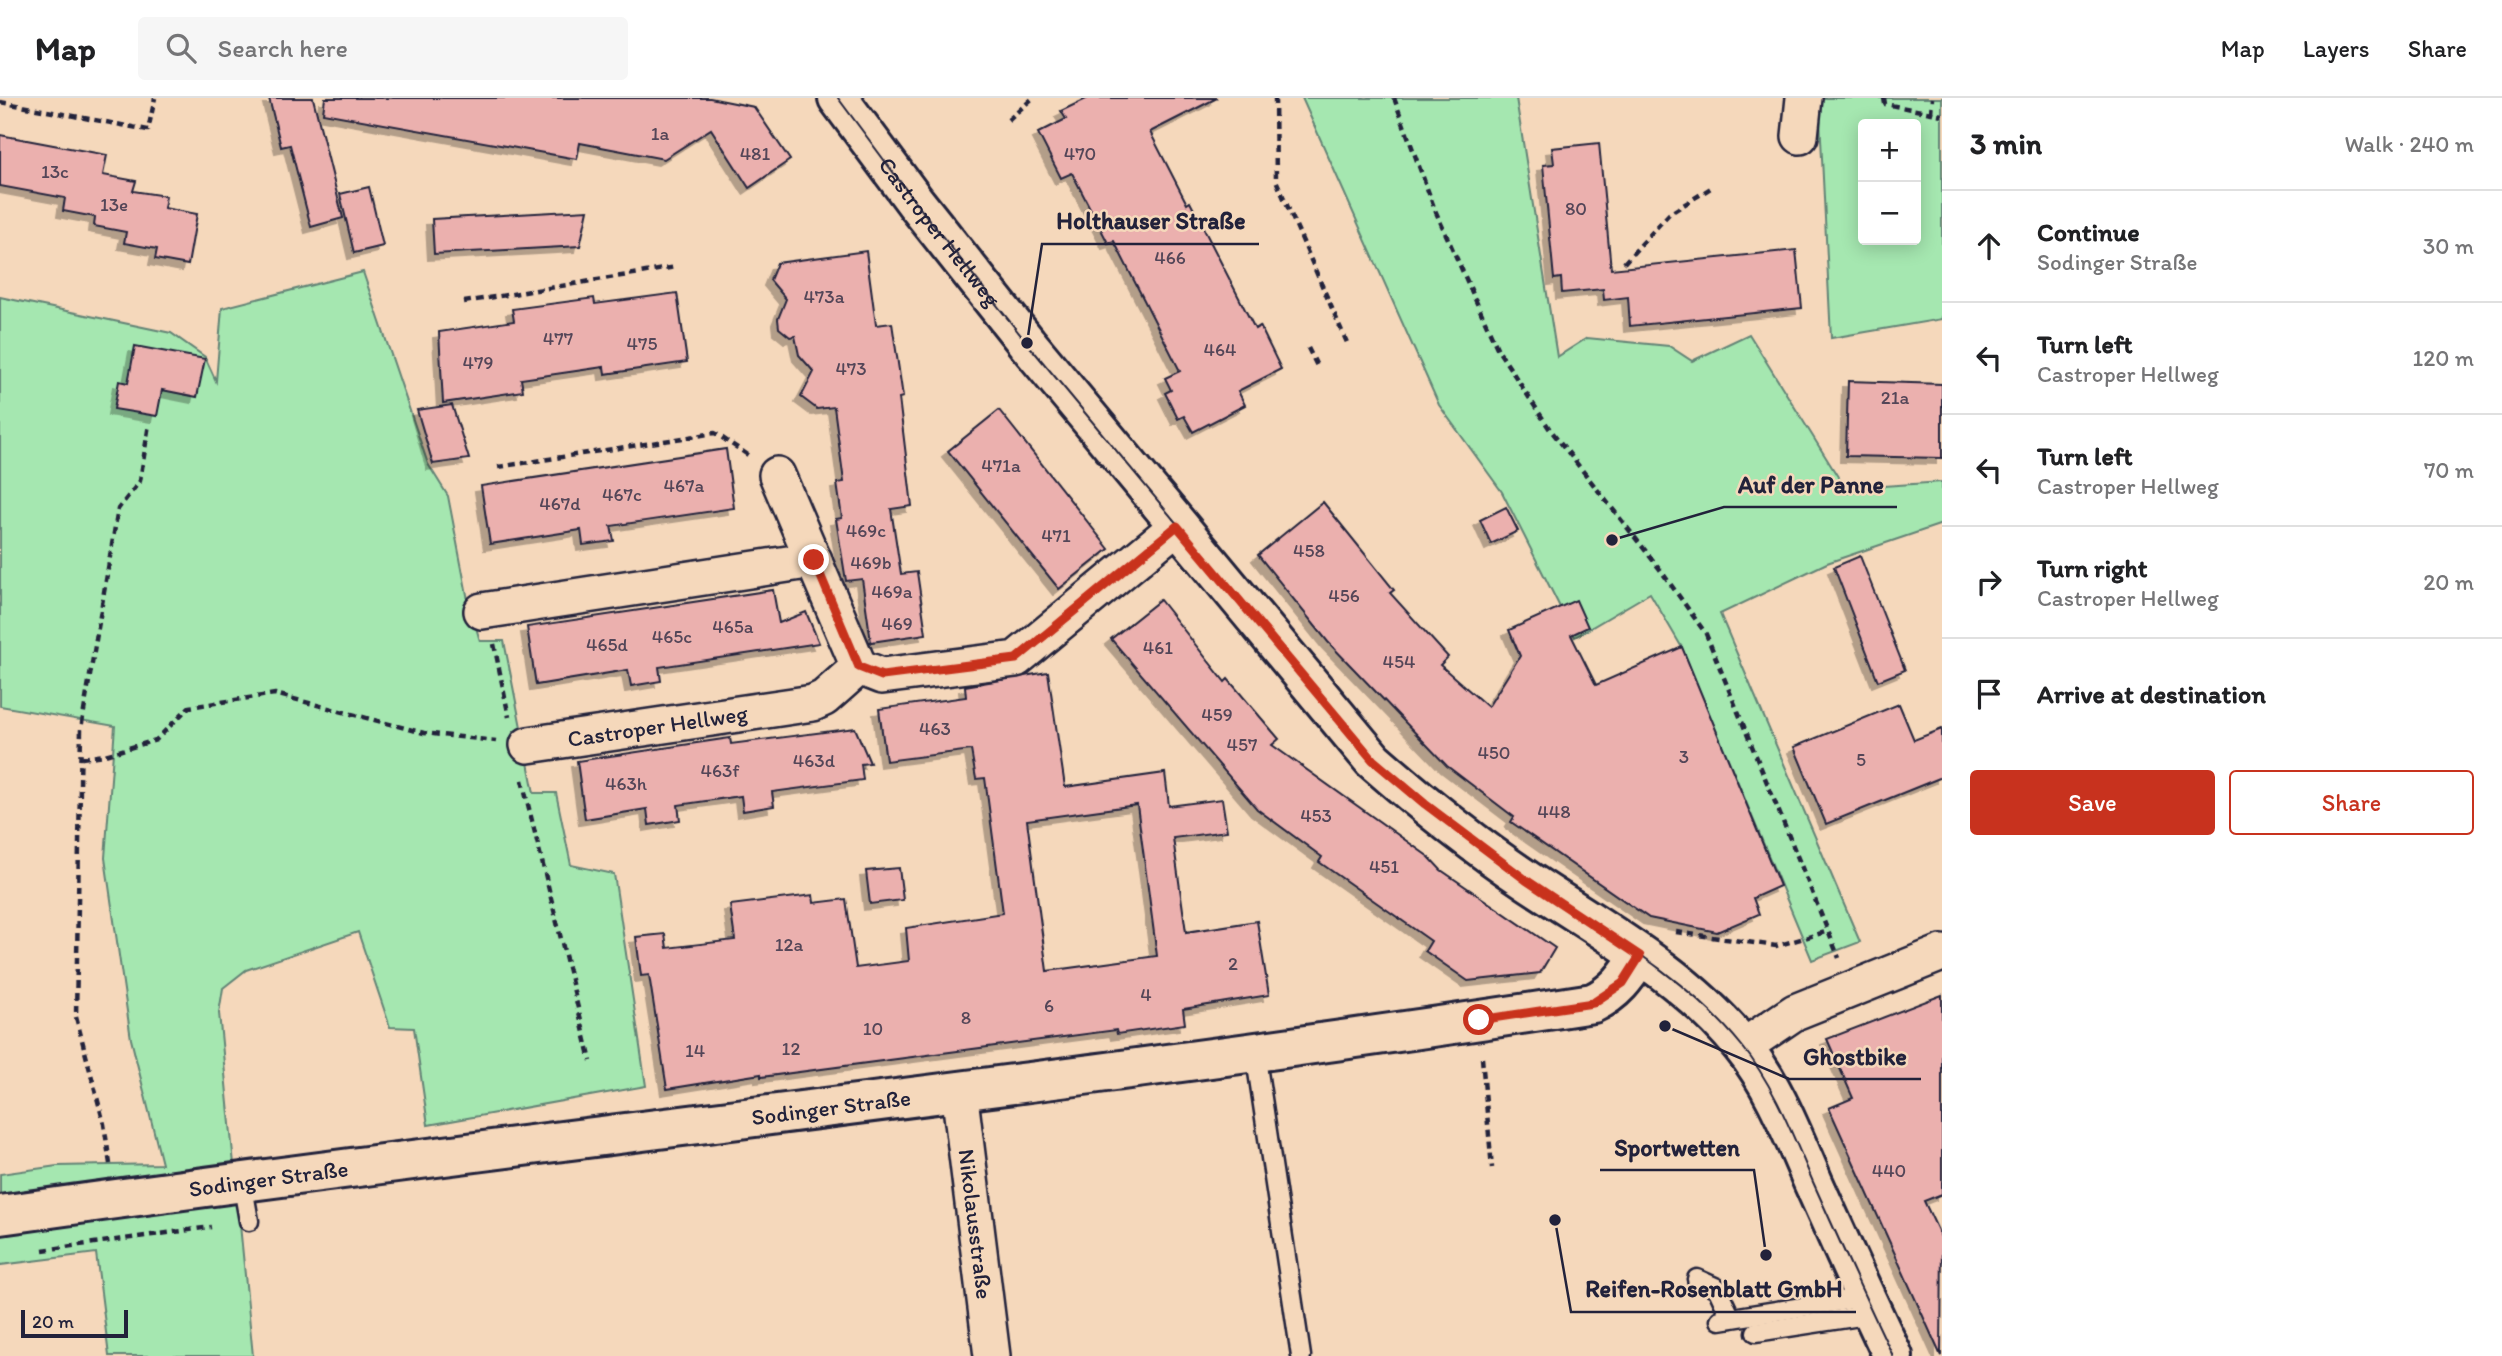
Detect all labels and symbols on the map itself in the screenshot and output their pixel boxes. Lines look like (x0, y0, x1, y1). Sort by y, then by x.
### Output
house number: 1a (651, 122, 669, 145)
house number: 481 (740, 142, 771, 165)
house number: 470 (1064, 142, 1096, 165)
street label: Castroper Hellweg (873, 151, 1007, 312)
house number: 13c (41, 160, 69, 183)
house number: 13e (100, 193, 128, 216)
house number: 80 (1565, 197, 1587, 220)
callout: Holthauser Straße (1042, 199, 1259, 244)
text: Holthauser Straße (1056, 206, 1246, 235)
house number: 466 (1154, 246, 1186, 269)
house number: 473a (803, 285, 845, 308)
house number: 477 (543, 327, 573, 350)
house number: 475 (627, 332, 657, 355)
house number: 464 (1204, 338, 1236, 361)
house number: 479 (463, 351, 493, 374)
house number: 473 (835, 357, 867, 380)
house number: 21a (1881, 386, 1909, 409)
house number: 471a (981, 454, 1021, 477)
callout: Auf der Panne (1724, 462, 1897, 507)
text: Auf der Panne (1737, 470, 1884, 499)
house number: 467a (664, 474, 704, 497)
house number: 467c (602, 483, 642, 506)
house number: 467d (539, 492, 581, 515)
house number: 469c (846, 519, 886, 542)
house number: 471 (1041, 524, 1071, 547)
house number: 458 (1293, 539, 1325, 562)
route end (798, 544, 829, 575)
house number: 469b (850, 551, 892, 574)
house number: 469a (871, 580, 913, 603)
house number: 456 (1328, 584, 1360, 607)
house number: 469 (881, 612, 913, 635)
house number: 465a (712, 615, 754, 638)
house number: 465c (652, 625, 692, 648)
house number: 465d (586, 633, 628, 656)
house number: 461 (1143, 636, 1173, 659)
house number: 454 (1383, 650, 1415, 673)
street label: Castroper Hellweg (566, 699, 750, 753)
house number: 459 (1201, 703, 1233, 726)
house number: 463 (919, 717, 951, 740)
house number: 457 (1227, 733, 1257, 756)
house number: 450 (1477, 741, 1511, 764)
house number: 3 (1679, 745, 1689, 768)
house number: 5 (1856, 748, 1866, 771)
house number: 463d (793, 749, 836, 772)
house number: 463f (700, 759, 740, 782)
house number: 463h (605, 772, 648, 795)
house number: 448 (1537, 800, 1571, 823)
house number: 453 (1300, 804, 1332, 827)
house number: 451 (1369, 855, 1399, 878)
house number: 12a (775, 933, 803, 956)
house number: 2 (1228, 952, 1238, 975)
house number: 4 (1140, 983, 1152, 1006)
house number: 6 (1044, 994, 1054, 1017)
route start (1463, 1004, 1494, 1035)
house number: 8 (961, 1006, 971, 1029)
house number: 10 (863, 1017, 883, 1040)
callout: Ghostbike (1789, 1034, 1921, 1079)
house number: 12 (782, 1037, 800, 1060)
house number: 14 (685, 1039, 705, 1062)
text: Ghostbike (1803, 1042, 1907, 1071)
street label: Sodinger Straße (750, 1083, 912, 1131)
callout: Sportwetten (1600, 1125, 1754, 1170)
text: Sportwetten (1614, 1133, 1740, 1163)
street label: Nikolausstraße (952, 1147, 999, 1301)
street label: Sodinger Straße (187, 1154, 350, 1203)
house number: 440 (1872, 1159, 1906, 1182)
callout: Reifen-Rosenblatt GmbH (1571, 1267, 1856, 1312)
text: Reifen-Rosenblatt GmbH (1585, 1274, 1843, 1303)
scale bar (21, 1307, 128, 1339)

